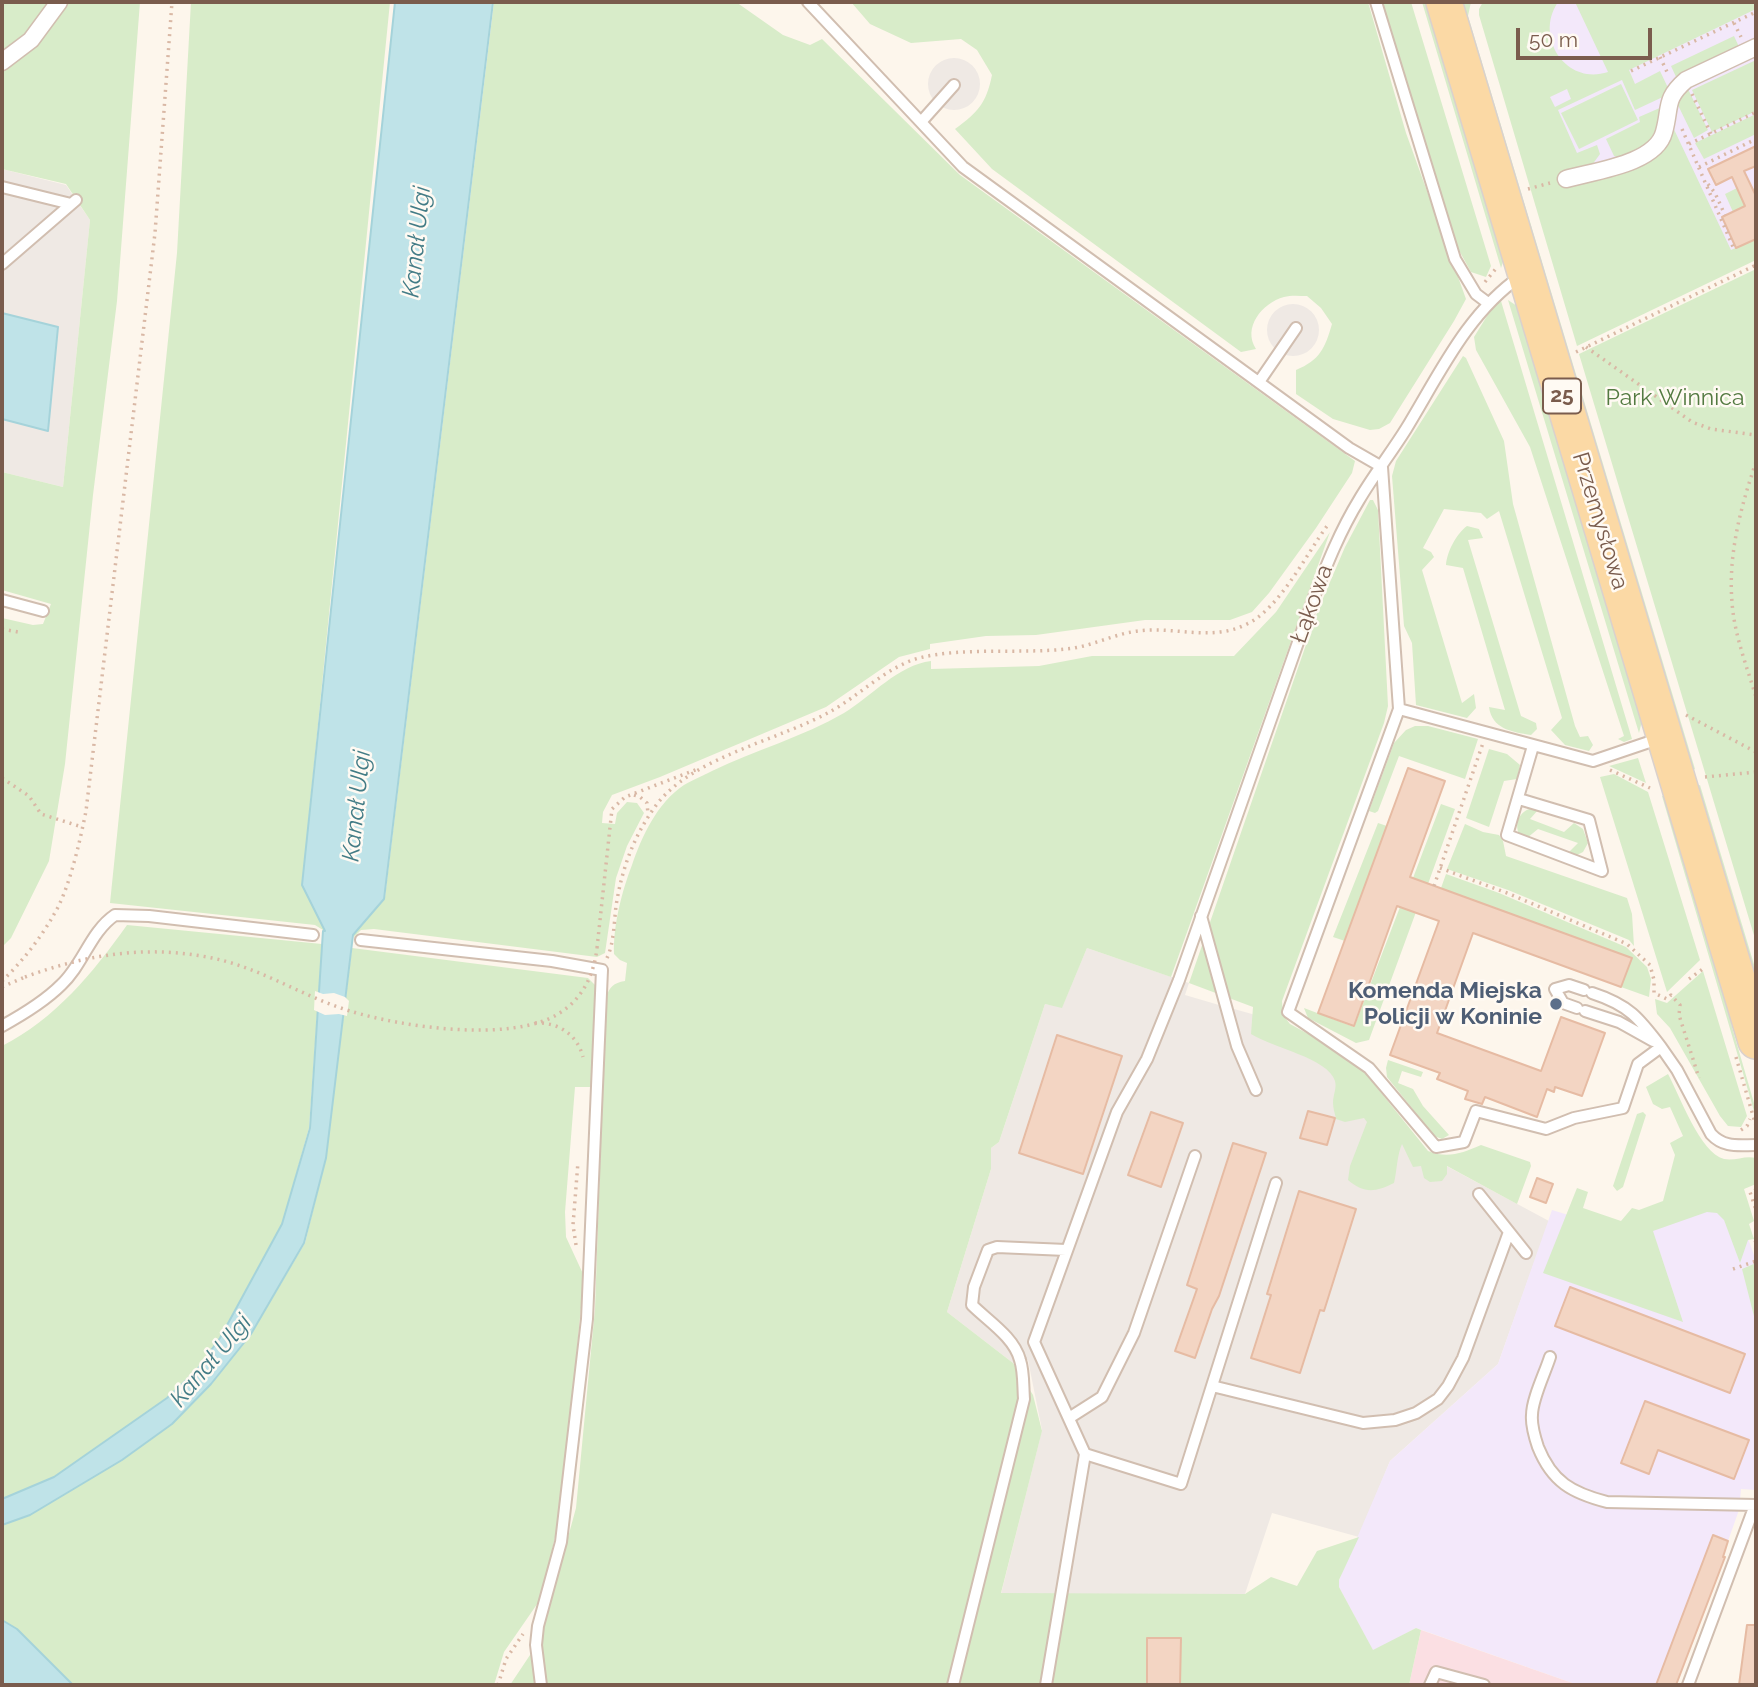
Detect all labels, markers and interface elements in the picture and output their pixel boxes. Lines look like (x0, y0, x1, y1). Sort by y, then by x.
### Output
scale bar (1520, 14, 1656, 58)
text: 50 m (1529, 27, 1578, 52)
water label: Kanał Ulgi (397, 185, 437, 299)
road number: 25 (1543, 378, 1581, 414)
park label: Park Winnica (1606, 384, 1744, 412)
street label: Przemysłowa (1566, 449, 1634, 593)
street label: Łąkowa (1285, 561, 1339, 647)
water label: Kanał Ulgi (337, 749, 377, 863)
place label: Komenda Miejska Policji w Koninie (1348, 977, 1542, 1031)
marker: Komenda Miejska Policji w Koninie (1548, 996, 1564, 1012)
water label: Kanał Ulgi (164, 1309, 258, 1413)

